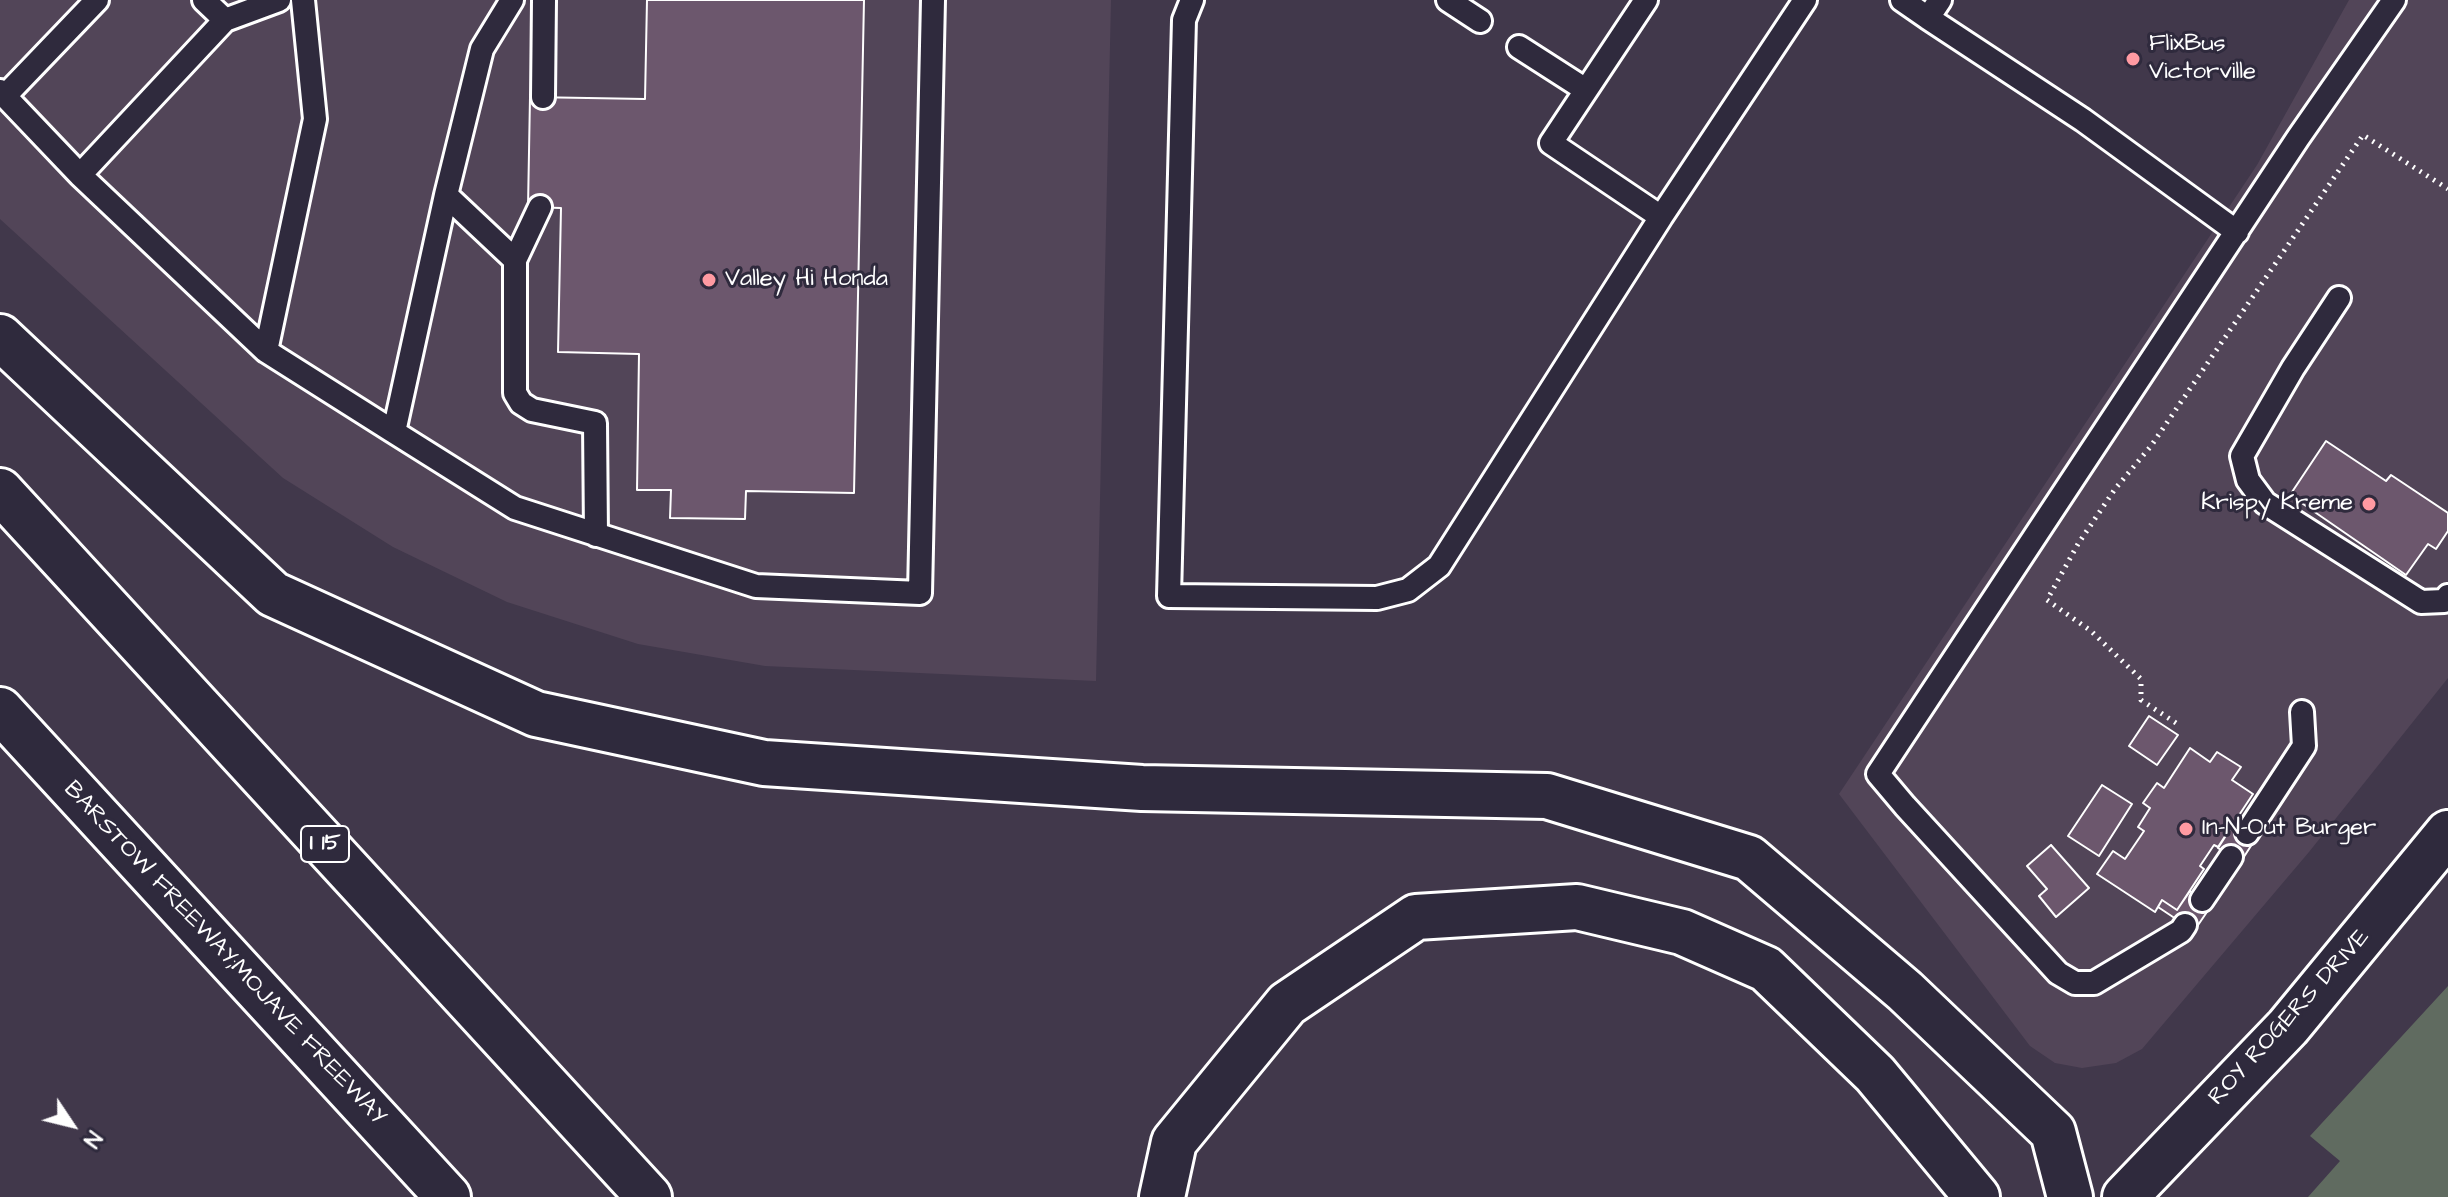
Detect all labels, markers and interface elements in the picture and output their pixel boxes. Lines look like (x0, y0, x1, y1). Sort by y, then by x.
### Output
place label: FlixBus Victorville (2149, 31, 2256, 87)
marker: FlixBus Victorville (2124, 50, 2142, 68)
place label: Valley Hi Honda (725, 266, 888, 294)
marker: Valley Hi Honda (700, 271, 718, 289)
place label: Krispy Kreme (2201, 490, 2353, 518)
marker: Krispy Kreme (2360, 495, 2378, 513)
street label: BARSTOW FREEWAY;MOJAVE FREEWAY (57, 776, 391, 1132)
place label: In-N-Out Burger (2202, 815, 2376, 843)
marker: In-N-Out Burger (2177, 820, 2195, 838)
road number: I 15 (301, 826, 349, 862)
street label: ROY ROGERS DRIVE (2203, 924, 2377, 1112)
north arrow (32, 1085, 112, 1165)
text: N (75, 1125, 109, 1154)

